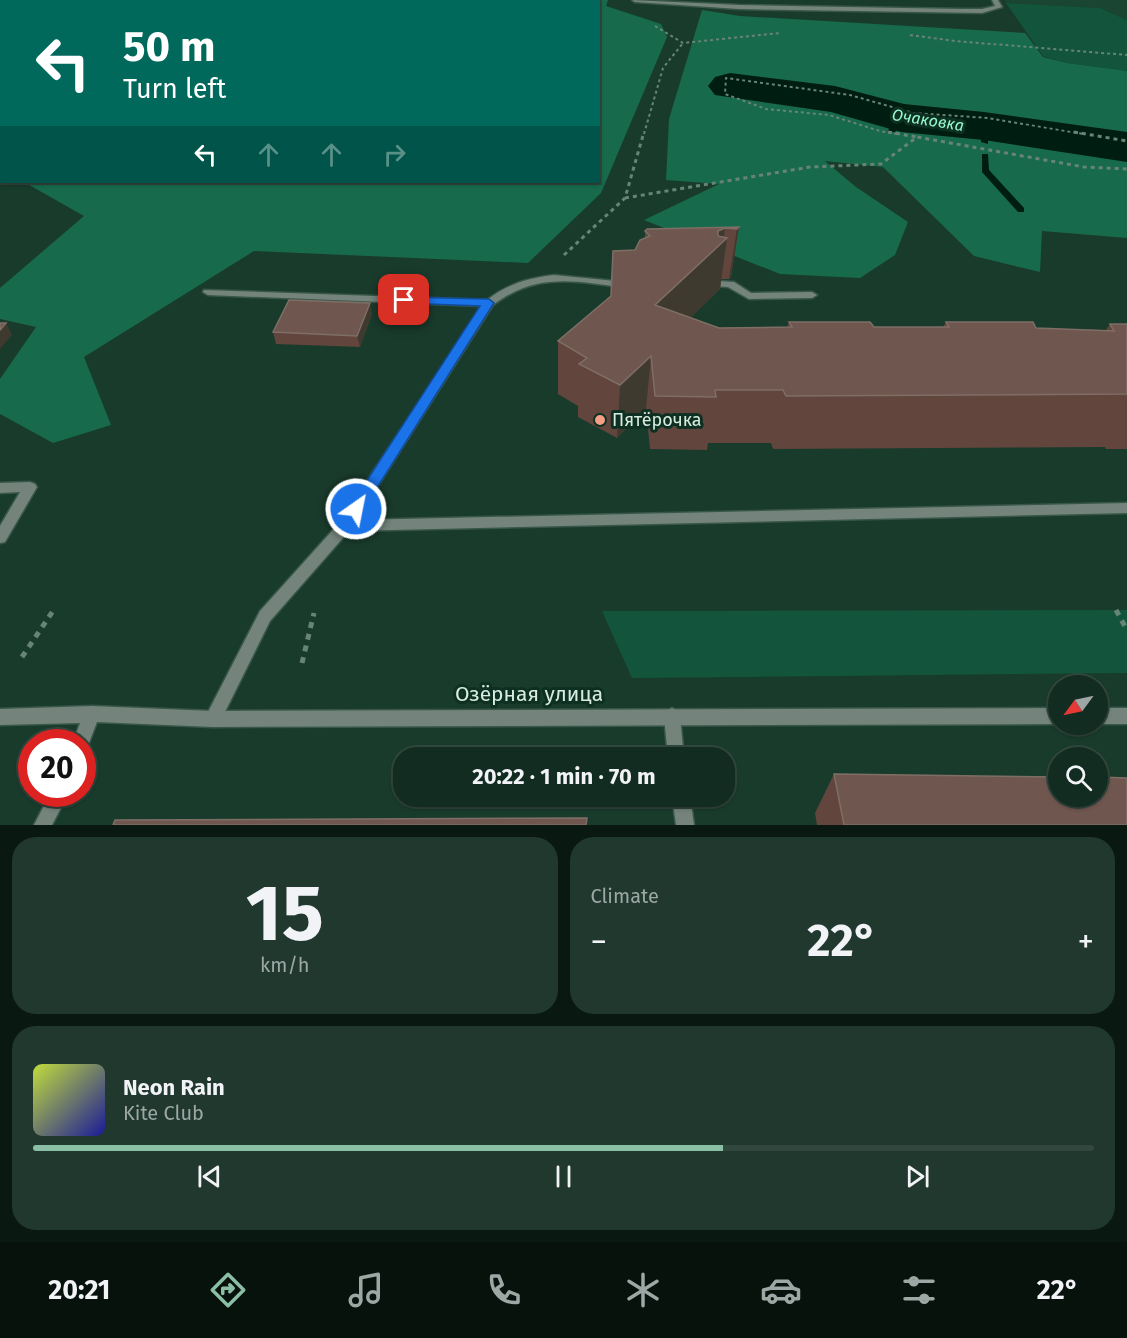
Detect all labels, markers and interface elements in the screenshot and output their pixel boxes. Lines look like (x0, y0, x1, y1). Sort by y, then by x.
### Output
text: 50 m (123, 22, 216, 72)
icon: left (24, 24, 102, 102)
text: Turn left (123, 73, 226, 105)
water label: Очаковка (891, 105, 965, 135)
icon: left (189, 138, 222, 171)
icon: ahead (252, 138, 285, 171)
icon: ahead (315, 138, 348, 171)
icon: right (378, 138, 411, 171)
pin (378, 274, 429, 325)
icon: arrive (387, 283, 420, 316)
place label: Пятёрочка (612, 409, 702, 431)
marker: Пятёрочка (593, 413, 607, 427)
position arrow (324, 477, 388, 541)
north arrow (1048, 675, 1108, 735)
map controls (1048, 675, 1108, 807)
street label: Озёрная улица (455, 681, 603, 707)
speed limit sign: 20 (18, 729, 96, 807)
button: search (1048, 747, 1108, 807)
text: 20:22 · 1 min · 70 m (472, 763, 656, 790)
text: 15 (246, 867, 324, 961)
text: Climate (591, 884, 659, 908)
text: 22° (807, 914, 877, 968)
text: − (591, 922, 607, 962)
text: + (1078, 922, 1094, 962)
text: km/h (260, 953, 310, 977)
text: Neon Rain (123, 1074, 225, 1101)
text: Kite Club (123, 1101, 204, 1125)
icon: previous (193, 1160, 226, 1193)
icon: pause (547, 1160, 580, 1193)
icon: next (901, 1160, 934, 1193)
icon: directions (207, 1269, 249, 1311)
icon: music (345, 1269, 387, 1311)
icon: phone (483, 1269, 525, 1311)
icon: climate (622, 1269, 664, 1311)
icon: car (760, 1269, 802, 1311)
icon: filters (898, 1269, 940, 1311)
text: 20:21 (48, 1274, 110, 1306)
text: 22° (1037, 1274, 1079, 1306)

